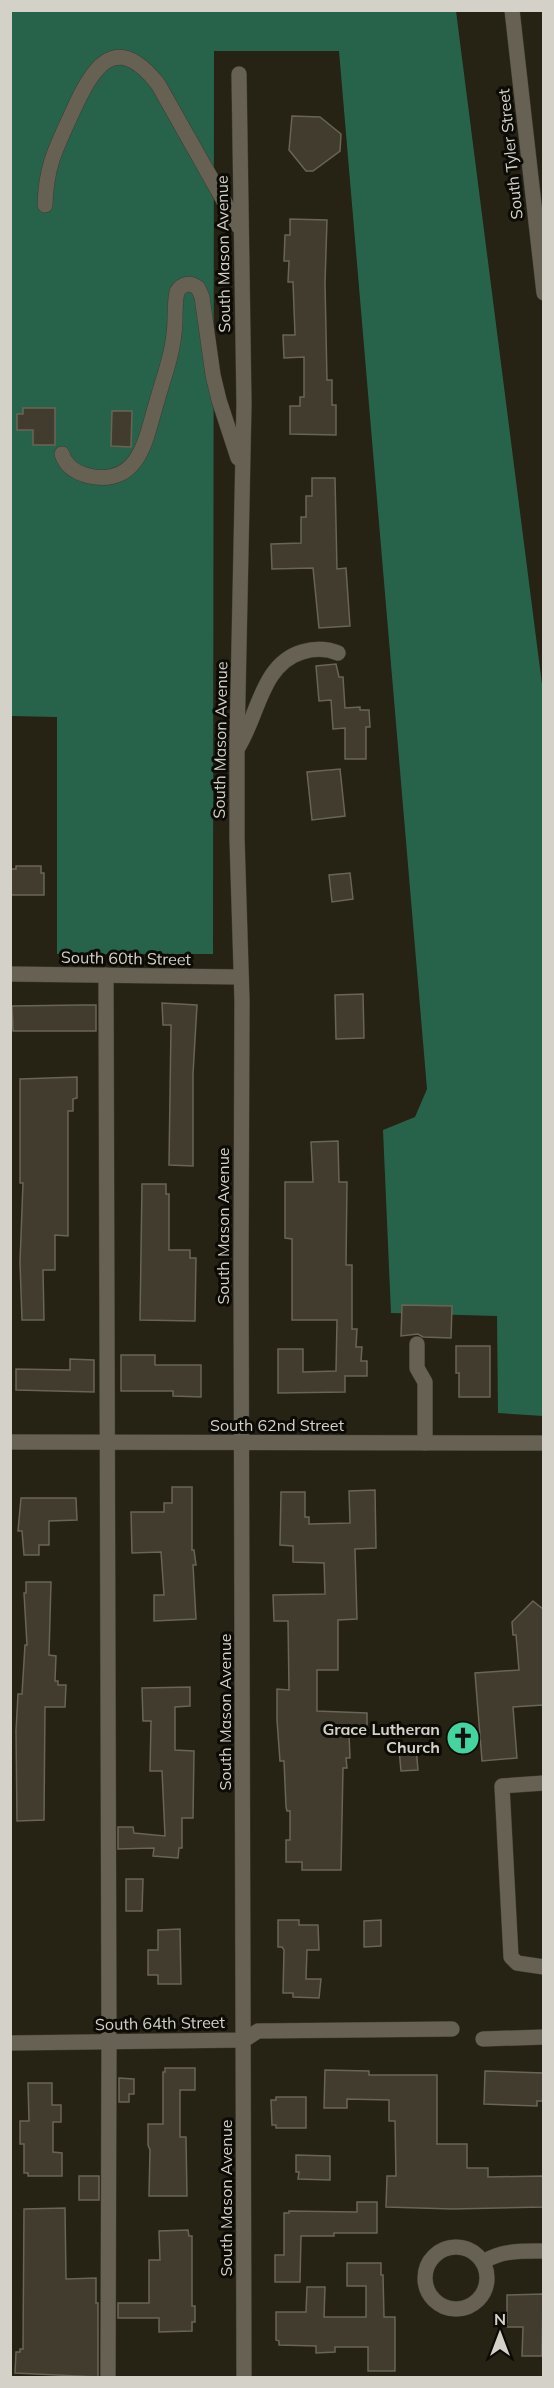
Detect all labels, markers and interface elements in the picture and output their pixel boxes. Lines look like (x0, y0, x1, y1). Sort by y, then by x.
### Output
street label: South Tyler Street (493, 87, 527, 220)
street label: South Mason Avenue (212, 175, 234, 333)
street label: South Mason Avenue (209, 661, 231, 819)
street label: South 60th Street (61, 947, 192, 969)
street label: South Mason Avenue (213, 1147, 233, 1305)
street label: South 62nd Street (210, 1415, 344, 1435)
street label: South Mason Avenue (215, 1633, 235, 1791)
place label: Grace Lutheran Church (322, 1719, 440, 1757)
church icon: Grace Lutheran Church (445, 1720, 481, 1756)
street label: South 64th Street (95, 2012, 226, 2034)
street label: South Mason Avenue (216, 2119, 236, 2277)
north arrow (470, 2304, 530, 2364)
text: N (494, 2309, 506, 2329)

